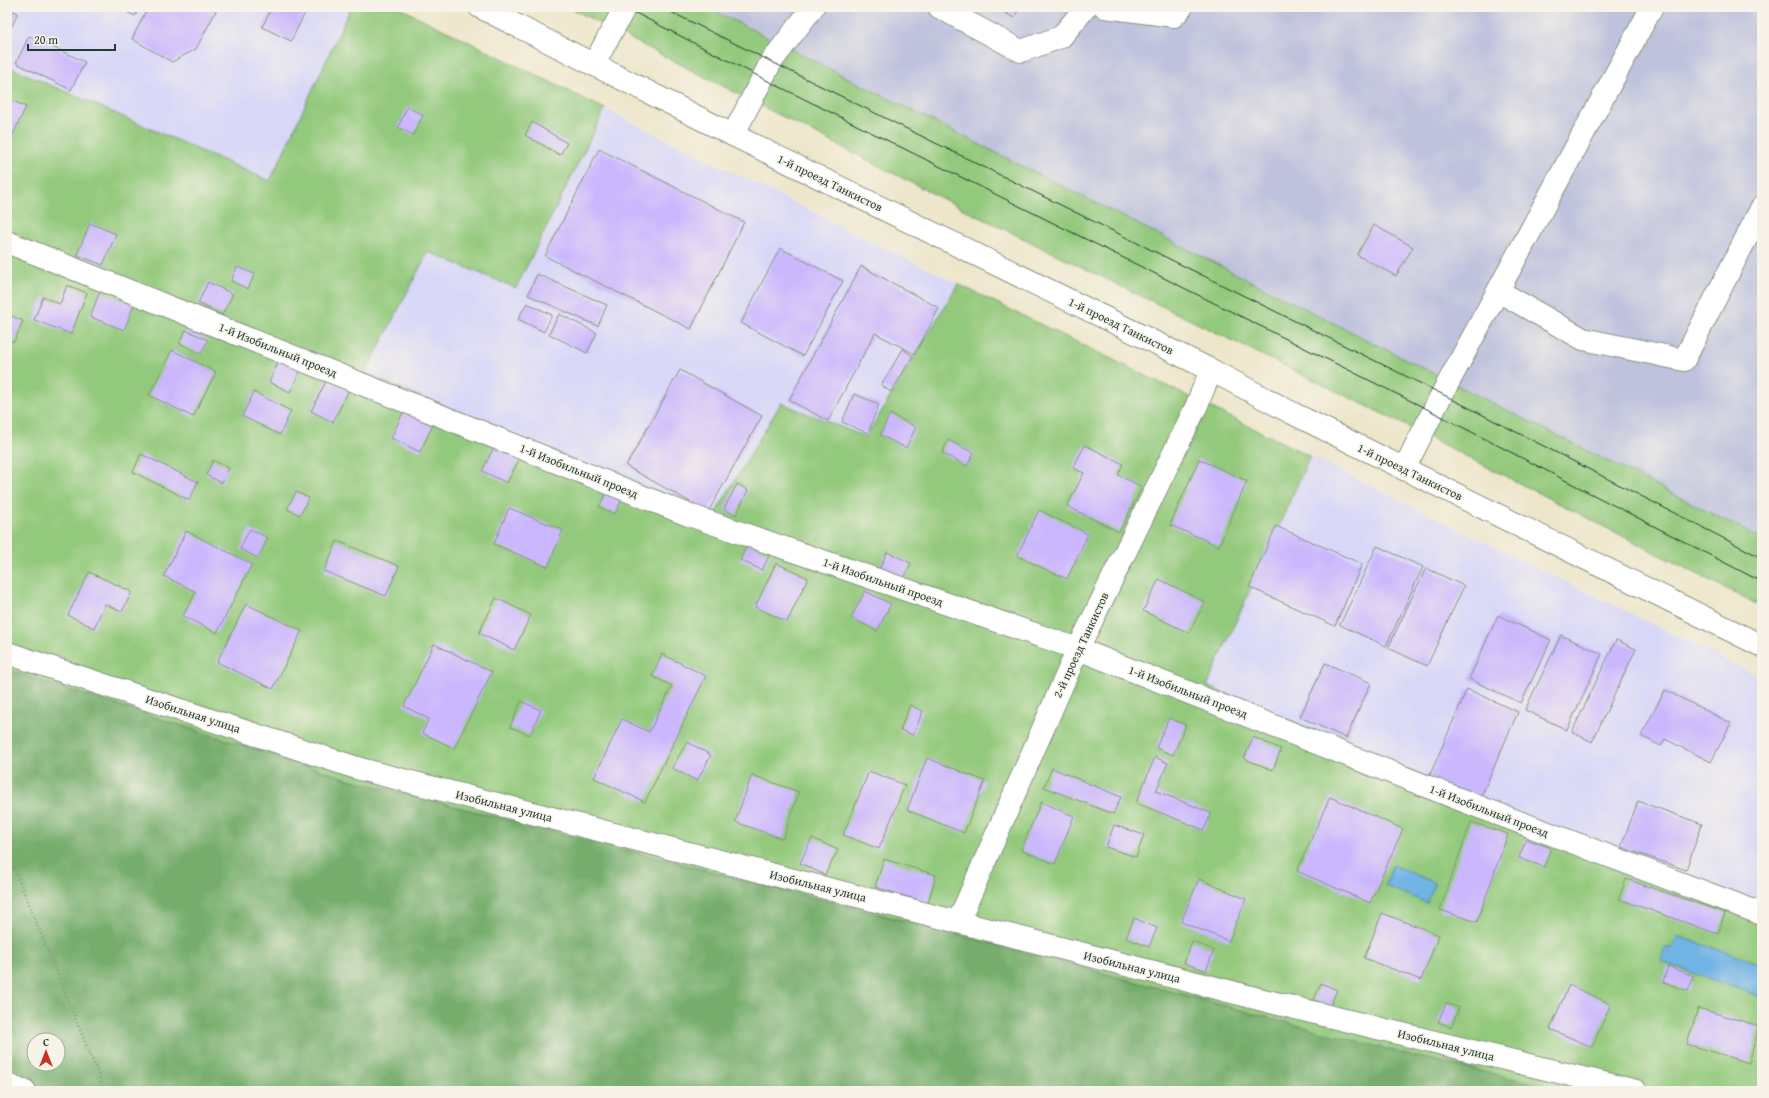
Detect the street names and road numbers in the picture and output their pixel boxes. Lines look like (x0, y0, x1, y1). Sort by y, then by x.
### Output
street label: 1-й проезд Танкистов (775, 150, 886, 215)
street label: 1-й проезд Танкистов (1066, 293, 1177, 358)
street label: 1-й Изобильный проезд (216, 318, 340, 381)
street label: 1-й Изобильный проезд (517, 439, 641, 502)
street label: 1-й проезд Танкистов (1355, 439, 1466, 504)
street label: 1-й Изобильный проезд (821, 553, 946, 610)
street label: 2-й проезд Танкистов (1049, 589, 1113, 700)
street label: 1-й Изобильный проезд (1126, 661, 1251, 722)
street label: Изобильная улица (144, 690, 243, 737)
street label: 1-й Изобильный проезд (1427, 780, 1552, 841)
street label: Изобильная улица (454, 785, 554, 826)
street label: Изобильная улица (768, 865, 868, 906)
street label: Изобильная улица (1082, 946, 1182, 987)
street label: Изобильная улица (1396, 1024, 1496, 1065)

